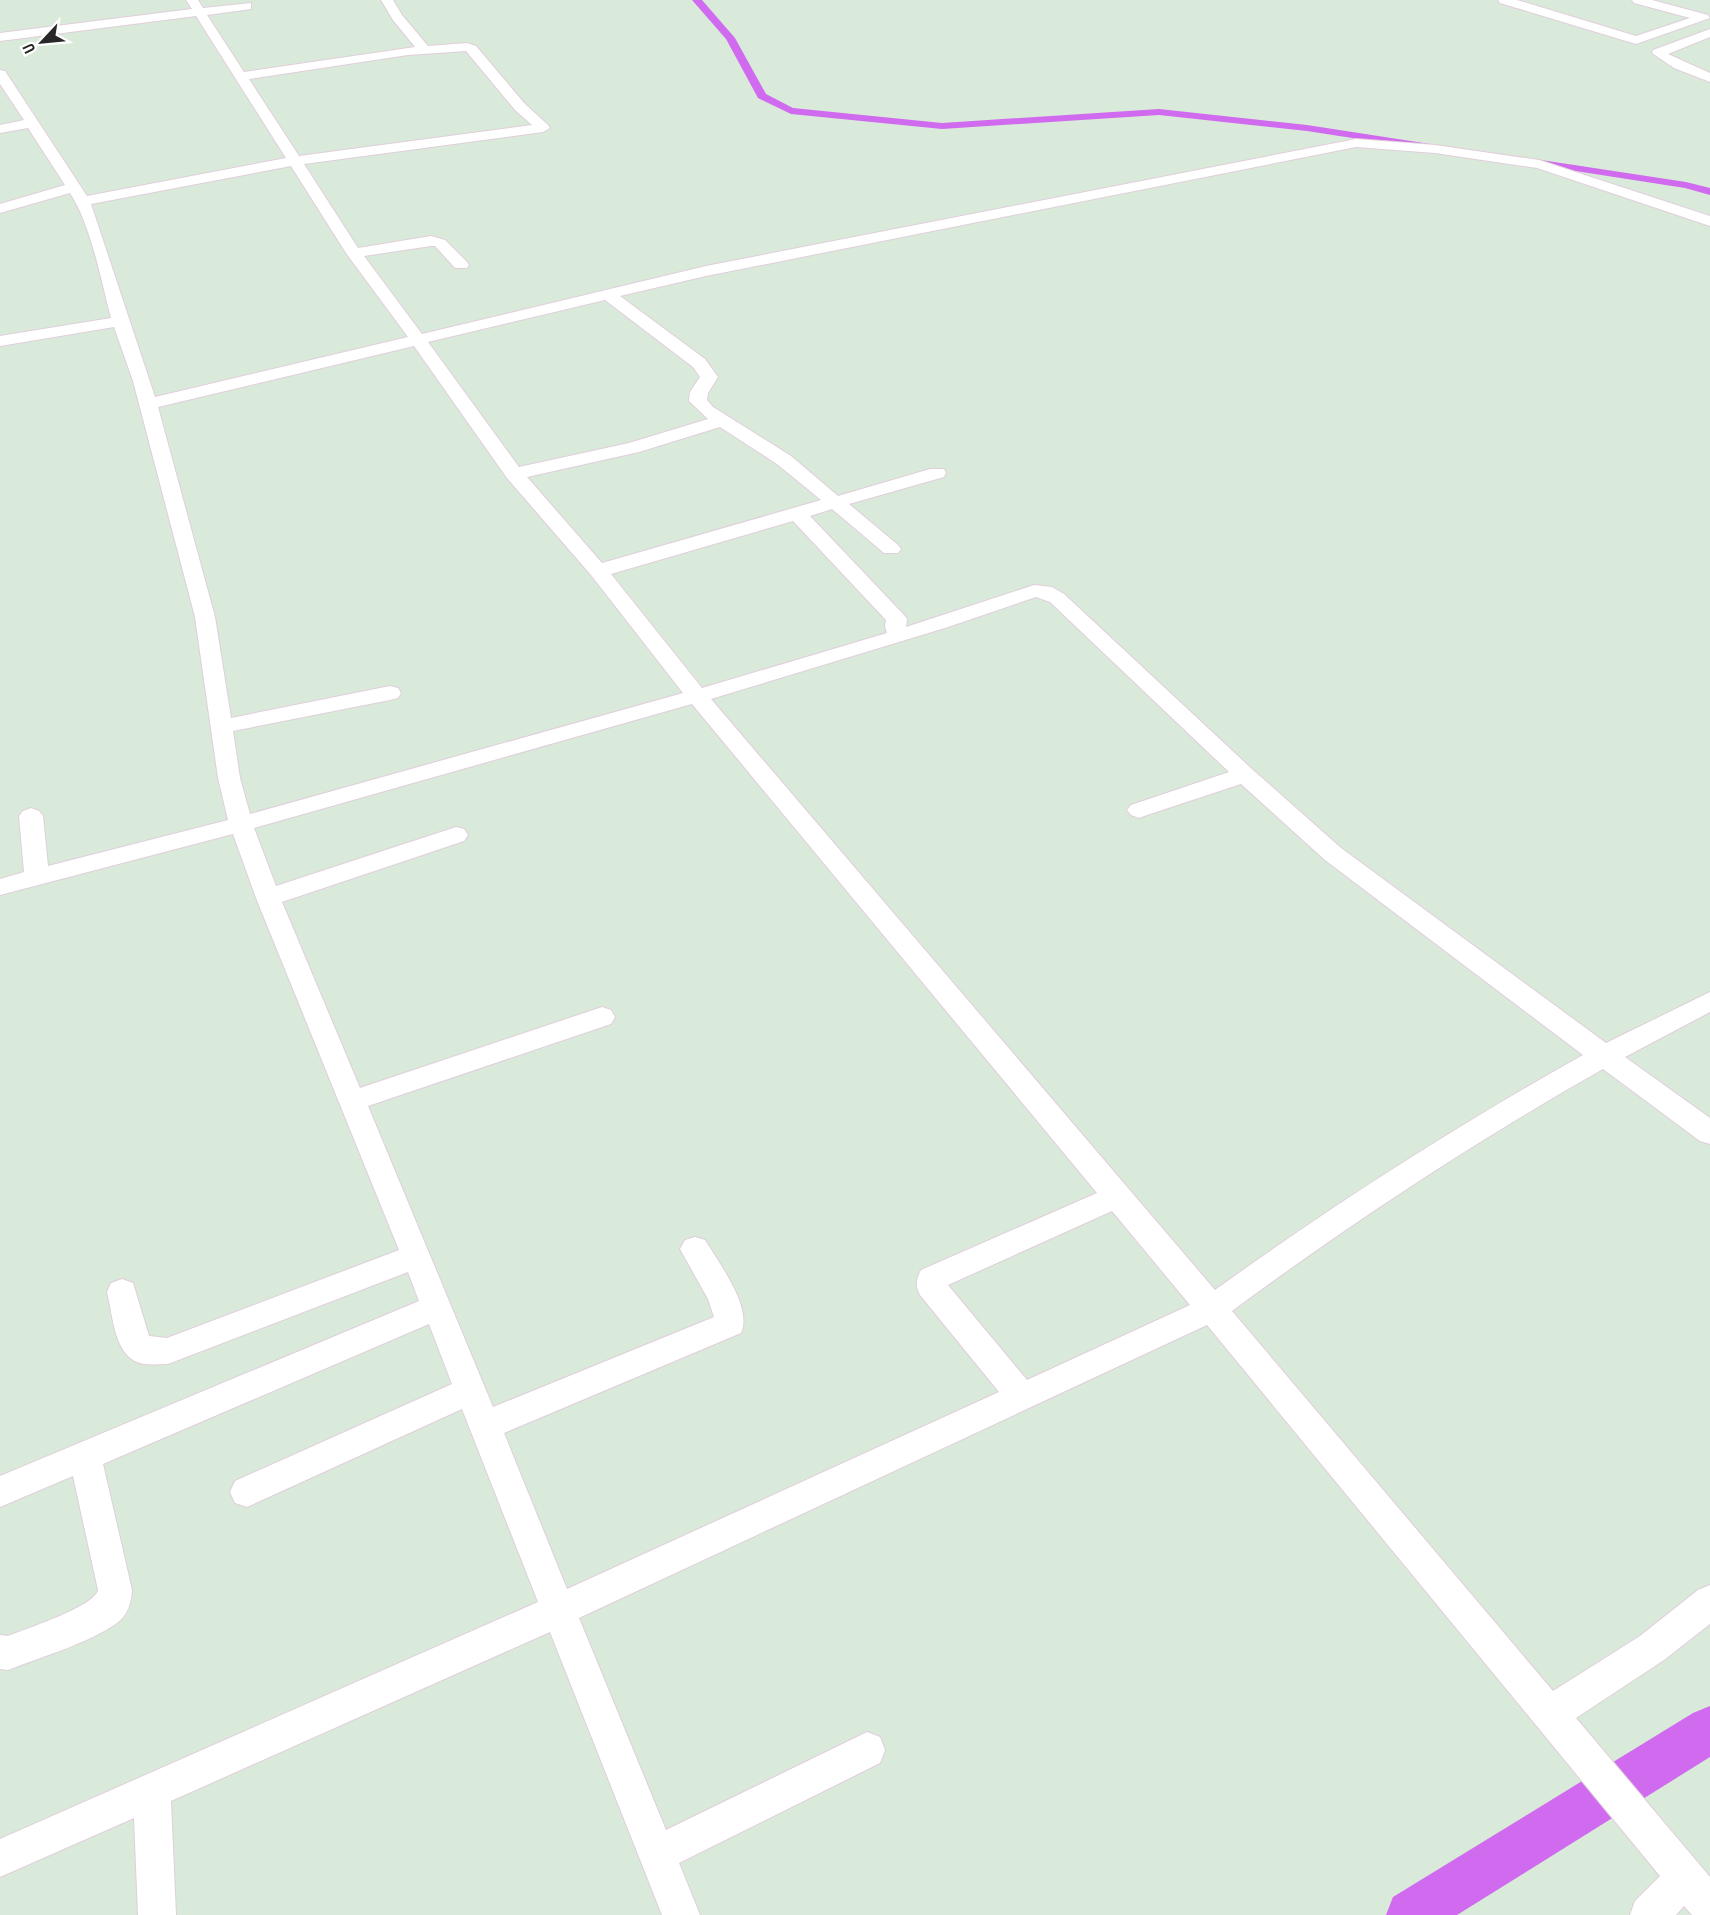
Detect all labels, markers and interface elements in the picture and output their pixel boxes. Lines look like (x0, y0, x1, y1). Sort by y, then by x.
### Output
north arrow (12, 12, 72, 72)
text: U (18, 40, 39, 57)

